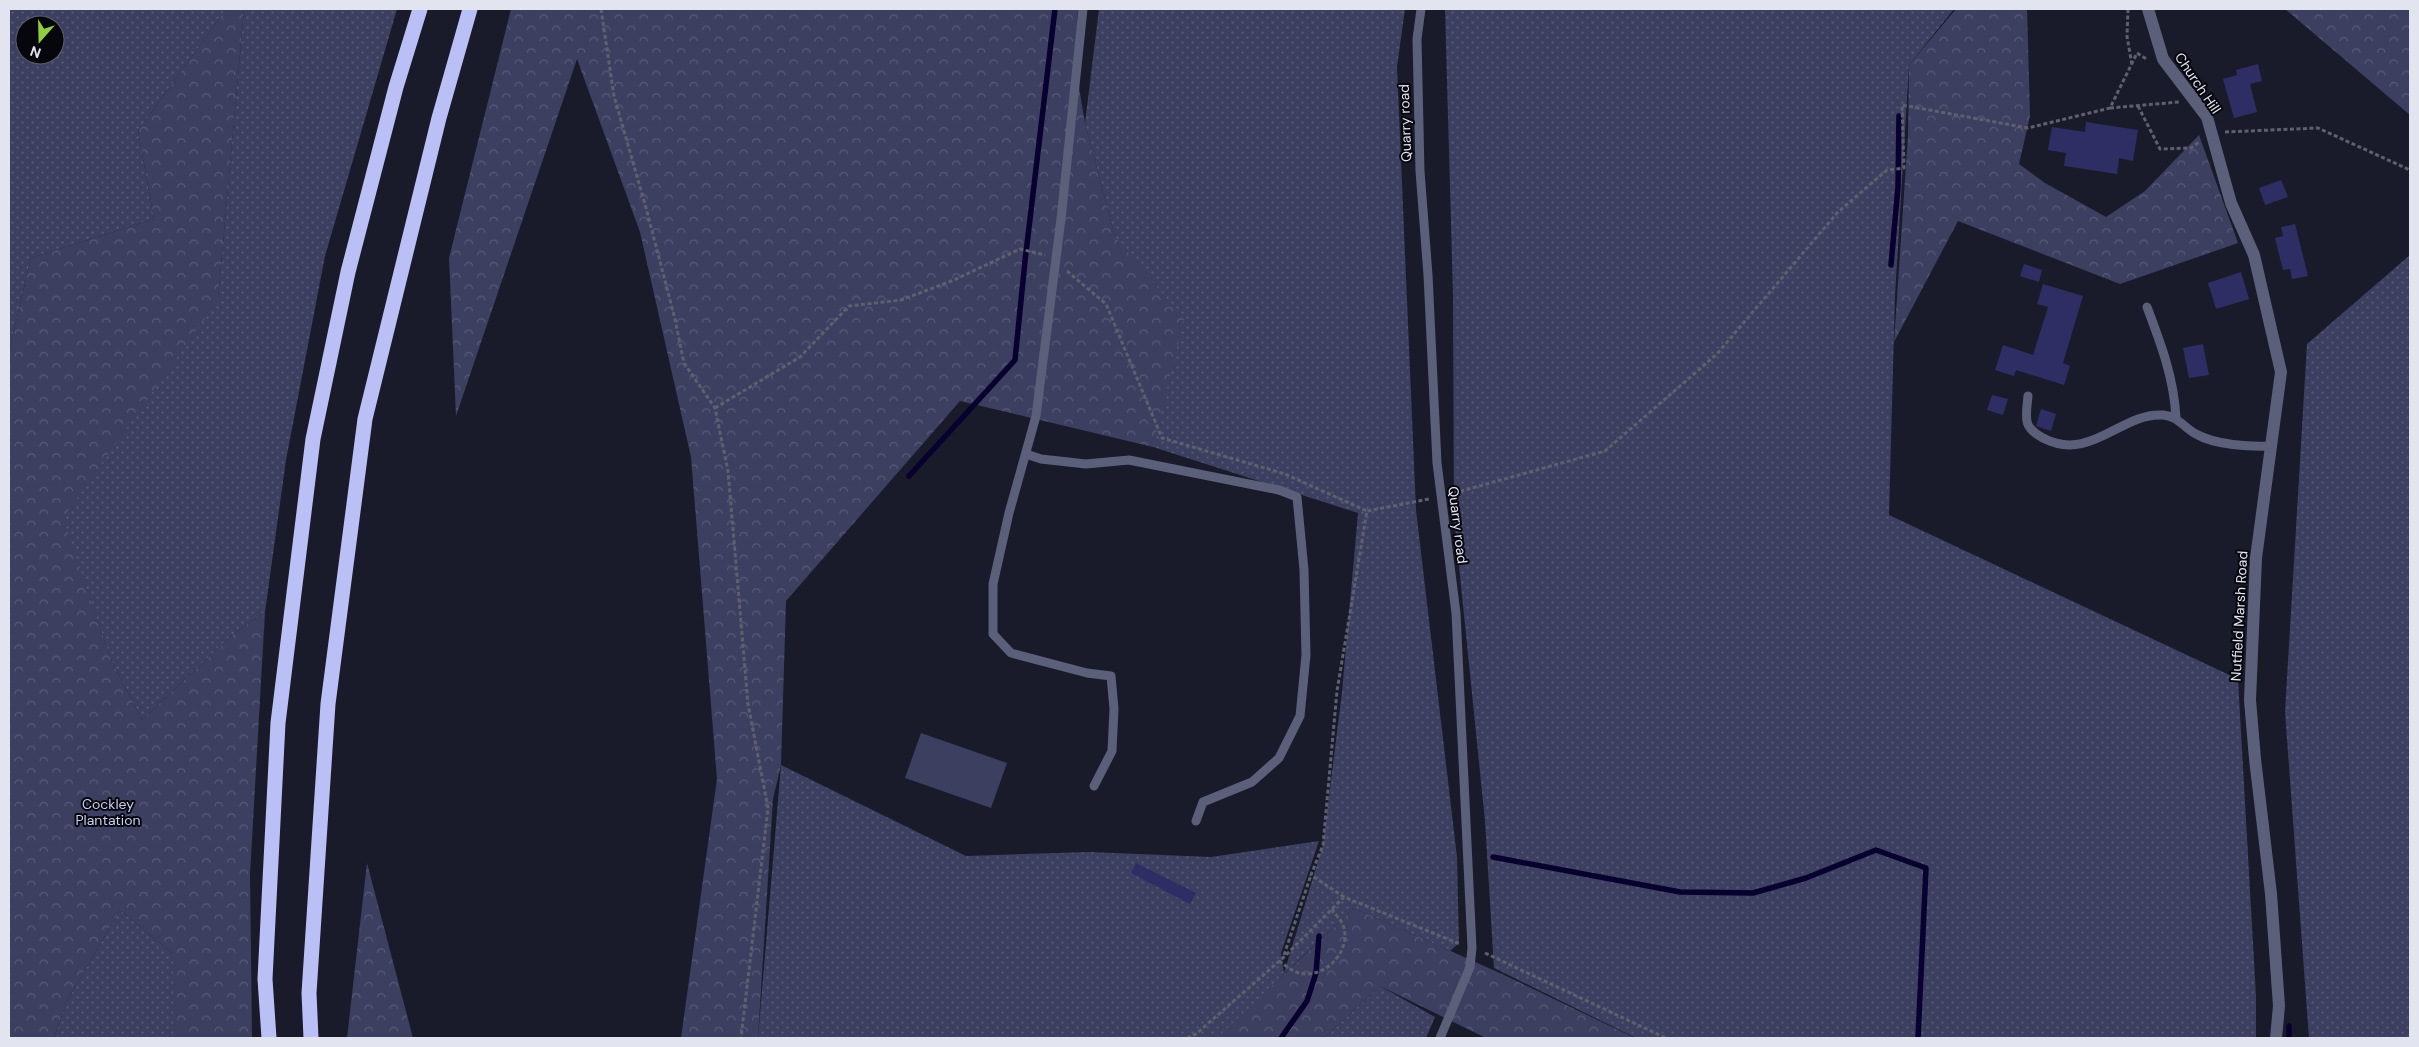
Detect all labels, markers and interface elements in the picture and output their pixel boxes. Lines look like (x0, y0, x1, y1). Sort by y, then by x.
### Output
north arrow (15, 15, 65, 65)
text: N (28, 42, 43, 62)
street label: Church Hill (2171, 49, 2225, 117)
street label: Quarry road (1395, 84, 1415, 162)
street label: Quarry road (1444, 485, 1472, 565)
street label: Nutfield Marsh Road (2227, 550, 2251, 682)
park label: Cockley Plantation (76, 795, 141, 829)

